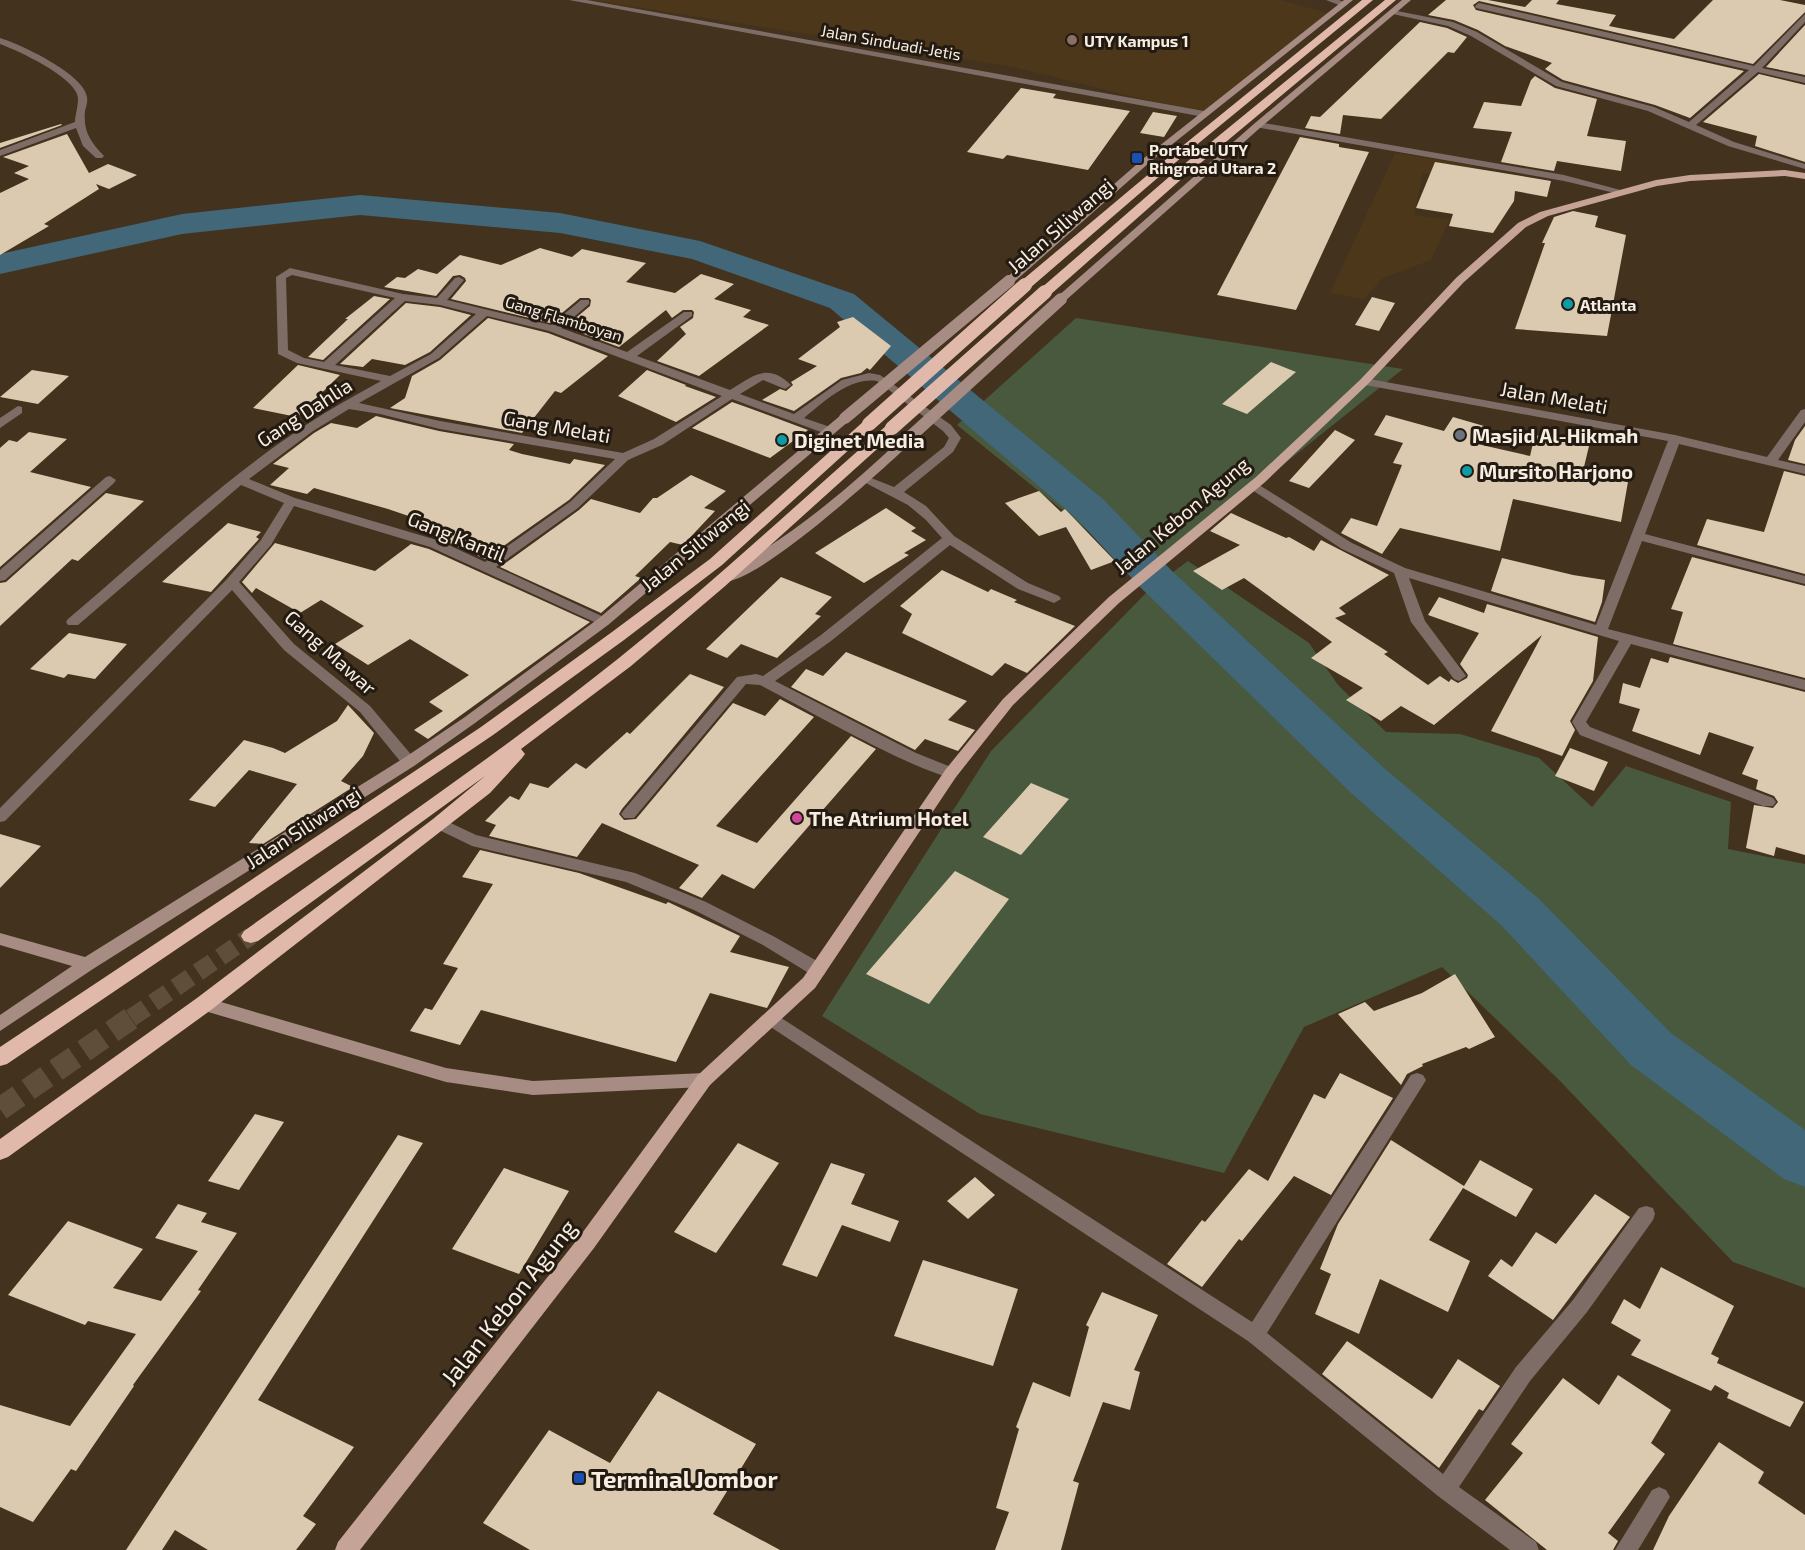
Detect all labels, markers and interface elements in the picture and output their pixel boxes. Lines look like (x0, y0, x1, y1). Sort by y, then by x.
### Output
street label: Jalan Sinduadi-Jetis (819, 20, 963, 64)
place label: UTY Kampus 1 (1084, 31, 1189, 50)
marker: UTY Kampus 1 (1065, 33, 1079, 47)
place label: Portabel UTY Ringroad Utara 2 (1149, 140, 1276, 177)
marker: Portabel UTY Ringroad Utara 2 (1130, 151, 1144, 165)
street label: Jalan Siliwangi (1002, 172, 1118, 278)
street label: Gang Flamboyan (503, 291, 625, 345)
place label: Atlanta (1580, 295, 1636, 314)
marker: Atlanta (1561, 297, 1575, 311)
street label: Gang Dahlia (252, 372, 356, 452)
street label: Jalan Melati (1498, 376, 1610, 418)
street label: Gang Melati (501, 405, 613, 447)
place label: Masjid Al-Hikmah (1472, 423, 1638, 447)
place label: Diginet Media (794, 428, 925, 452)
marker: Masjid Al-Hikmah (1453, 428, 1467, 442)
marker: Diginet Media (775, 433, 789, 447)
street label: Jalan Kebon Agung (1108, 451, 1254, 579)
place label: Mursito Harjono (1479, 459, 1633, 483)
marker: Mursito Harjono (1460, 464, 1474, 478)
street label: Jalan Siliwangi (636, 494, 754, 596)
street label: Gang Kantil (404, 505, 510, 567)
street label: Gang Mawar (280, 605, 382, 699)
street label: Jalan Siliwangi (241, 781, 365, 873)
place label: The Atrium Hotel (809, 806, 969, 830)
marker: The Atrium Hotel (790, 811, 804, 825)
street label: Jalan Kebon Agung (434, 1213, 582, 1391)
place label: Terminal Jombor (591, 1464, 778, 1493)
marker: Terminal Jombor (572, 1471, 586, 1485)

